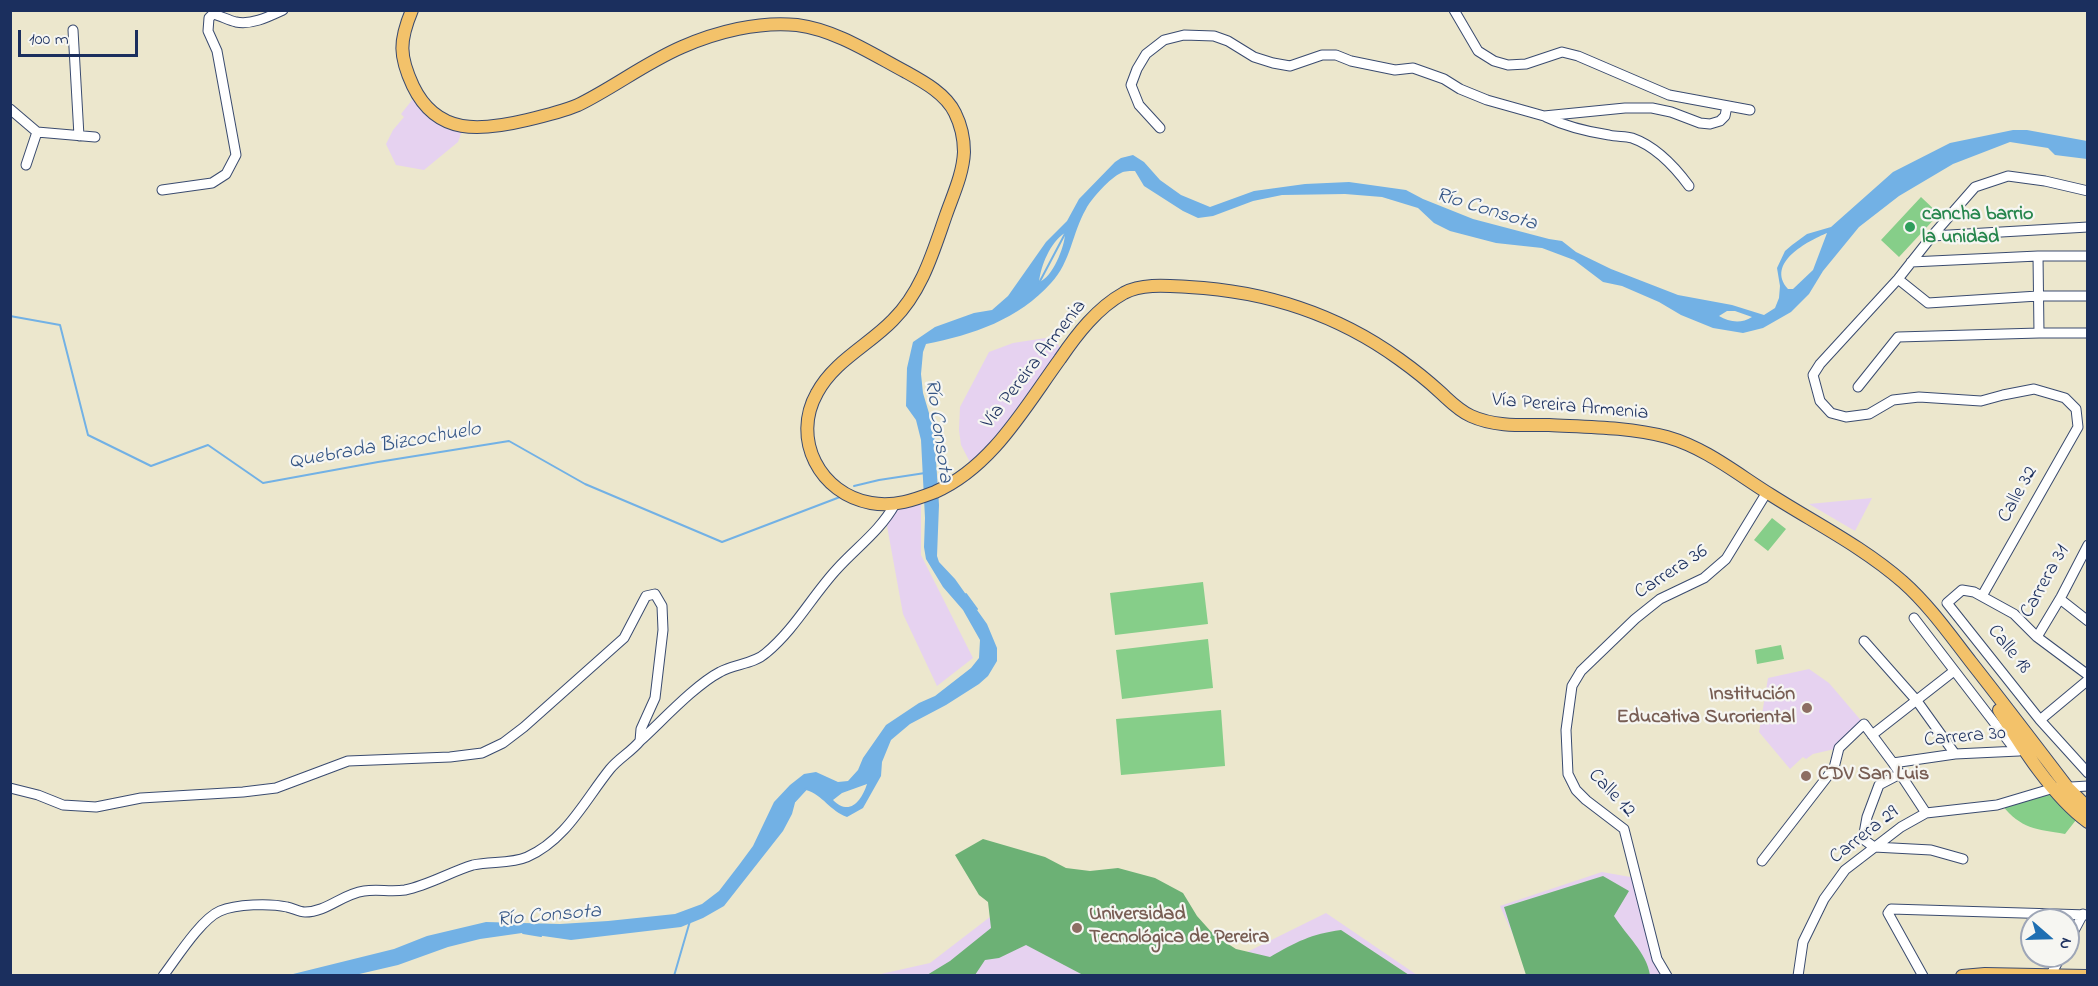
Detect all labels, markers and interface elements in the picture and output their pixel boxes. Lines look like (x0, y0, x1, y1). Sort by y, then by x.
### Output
scale bar (21, 18, 141, 56)
text: 100 m (29, 27, 69, 53)
water label: Río Consota (1432, 184, 1540, 238)
place label: cancha barrio la unidad (1922, 204, 2033, 251)
marker: cancha barrio la unidad (1903, 220, 1917, 234)
street label: Vía Pereira Armenia (977, 296, 1093, 434)
water label: Río Consota (917, 378, 957, 484)
street label: Vía Pereira Armenia (1491, 389, 1649, 427)
water label: Quebrada Bizcochuelo (287, 418, 483, 476)
street label: Calle 32 (1994, 463, 2044, 527)
street label: Carrera 36 (1631, 541, 1713, 605)
street label: Carrera 31 (2016, 541, 2076, 623)
street label: Calle 18 (1981, 621, 2035, 679)
place label: Institución Educativa Suroriental (1616, 684, 1795, 731)
marker: Institución Educativa Suroriental (1800, 701, 1814, 715)
street label: Carrera 30 (1923, 722, 2007, 754)
place label: CDV San Luis (1818, 764, 1929, 788)
street label: Calle 12 (1582, 765, 1640, 823)
marker: CDV San Luis (1799, 769, 1813, 783)
street label: Carrera 29 (1826, 802, 1904, 870)
water label: Río Consota (496, 900, 602, 934)
place label: Universidad Tecnológica de Pereira (1089, 904, 1269, 951)
north arrow (2020, 908, 2080, 968)
marker: Universidad Tecnológica de Pereira (1070, 921, 1084, 935)
text: N (2052, 934, 2078, 953)

